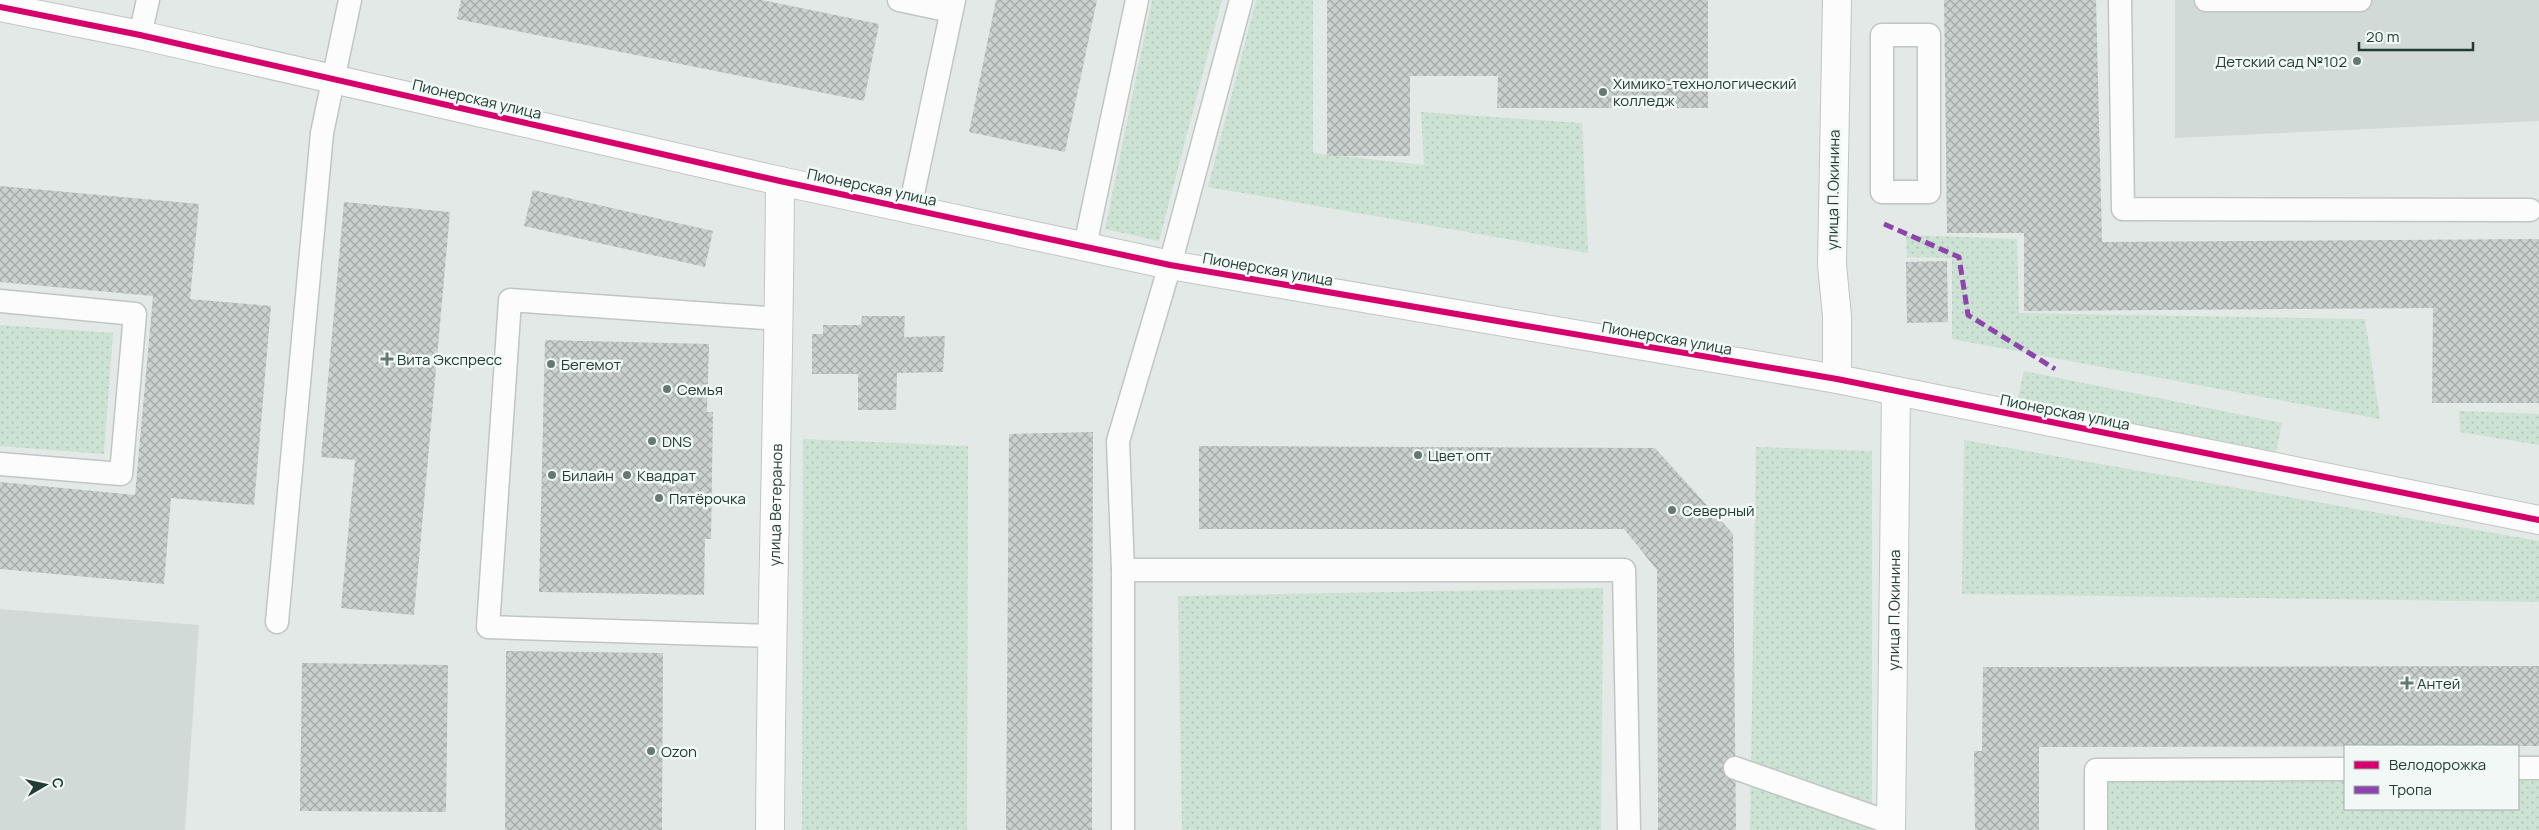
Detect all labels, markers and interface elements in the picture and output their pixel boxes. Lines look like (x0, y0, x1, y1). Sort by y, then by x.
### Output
scale bar (2359, 20, 2473, 52)
text: 20 m (2366, 26, 2399, 47)
place label: Детский сад №102 (2215, 51, 2347, 72)
marker: Детский сад №102 (2351, 55, 2363, 67)
place label: Химико-технологический колледж (1613, 73, 1796, 111)
street label: Пионерская улица (410, 74, 544, 124)
marker: Химико-технологический колледж (1597, 86, 1609, 98)
street label: улица П.Окинина (1821, 129, 1845, 251)
street label: Пионерская улица (805, 163, 939, 211)
street label: Пионерская улица (1201, 247, 1335, 291)
street label: Пионерская улица (1600, 316, 1734, 360)
place label: Вита Экспресс (397, 349, 502, 370)
marker: Вита Экспресс (381, 353, 393, 365)
place label: Бегемот (561, 354, 621, 375)
marker: Бегемот (545, 358, 557, 370)
place label: Семья (677, 379, 723, 400)
marker: Семья (661, 383, 673, 395)
street label: Пионерская улица (1998, 389, 2132, 435)
place label: DNS (662, 431, 692, 452)
marker: DNS (646, 435, 658, 447)
street label: улица Ветеранов (763, 443, 787, 567)
place label: Цвет опт (1428, 445, 1491, 466)
marker: Цвет опт (1412, 449, 1424, 461)
place label: Билайн (562, 465, 614, 486)
place label: Квадрат (637, 465, 696, 486)
marker: Билайн (546, 469, 558, 481)
marker: Квадрат (621, 469, 633, 481)
place label: Пятёрочка (669, 488, 746, 509)
marker: Пятёрочка (653, 492, 665, 504)
place label: Северный (1682, 500, 1755, 521)
marker: Северный (1666, 504, 1678, 516)
street label: улица П.Окинина (1882, 549, 1905, 671)
place label: Антей (2417, 673, 2460, 694)
marker: Антей (2401, 677, 2413, 689)
place label: Ozon (661, 741, 697, 762)
marker: Ozon (645, 745, 657, 757)
legend (2344, 745, 2519, 810)
text: Велодорожка (2389, 754, 2486, 775)
north arrow (20, 760, 70, 810)
text: С (48, 776, 69, 789)
text: Тропа (2389, 779, 2432, 800)

